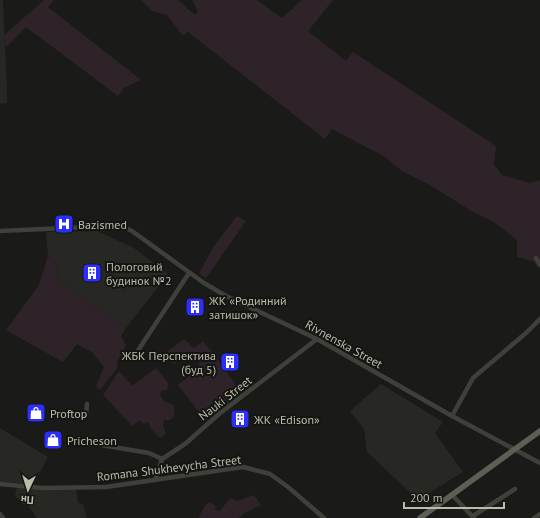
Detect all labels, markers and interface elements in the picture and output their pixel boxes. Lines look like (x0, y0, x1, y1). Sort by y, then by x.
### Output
hospital icon: Bazismed (53, 213, 75, 235)
place label: Bazismed (78, 217, 127, 232)
place label: Пологовий будинок №2 (106, 259, 171, 288)
building icon: Пологовий будинок №2 (81, 262, 103, 284)
place label: ЖК «Родинний затишок» (208, 293, 287, 322)
building icon: ЖК «Родинний затишок» (184, 296, 206, 318)
street label: Rivnenska Street (303, 317, 385, 371)
place label: ЖБК Перспектива (буд 5) (121, 348, 216, 377)
building icon: ЖБК Перспектива (буд 5) (219, 351, 241, 373)
street label: Nauki Street (195, 373, 255, 423)
shop icon: Proftop (25, 402, 47, 424)
place label: Proftop (50, 406, 87, 421)
building icon: ЖК «Edison» (229, 408, 251, 430)
place label: ЖК «Edison» (253, 412, 320, 427)
shop icon: Pricheson (42, 429, 64, 451)
place label: Pricheson (67, 433, 117, 448)
street label: Romana Shukhevycha Street (96, 452, 242, 484)
north arrow (8, 470, 48, 510)
scale bar (404, 484, 504, 510)
text: 200 m (410, 490, 443, 505)
text: Пн (20, 493, 34, 507)

